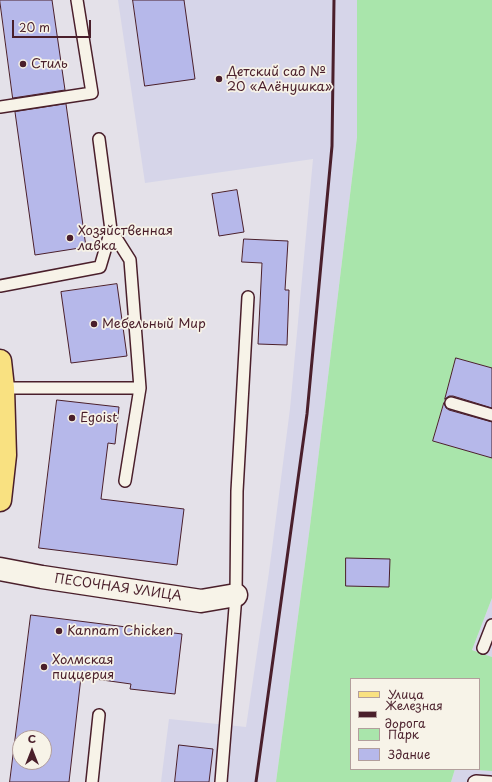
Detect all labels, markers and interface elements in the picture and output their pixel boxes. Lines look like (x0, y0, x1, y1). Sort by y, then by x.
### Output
scale bar (14, 12, 93, 38)
text: 20 m (19, 18, 50, 36)
place label: Стиль (31, 56, 68, 72)
marker: Стиль (18, 59, 28, 69)
place label: Детский сад № 20 «Алёнушка» (227, 64, 332, 95)
marker: Детский сад № 20 «Алёнушка» (214, 74, 224, 84)
place label: Хозяйственная лавка (78, 223, 173, 254)
marker: Хозяйственная лавка (65, 233, 75, 243)
place label: Мебельный Мир (102, 316, 206, 332)
marker: Мебельный Мир (89, 319, 99, 329)
place label: Egoist (80, 410, 117, 426)
marker: Egoist (67, 413, 77, 423)
street label: ПЕСОЧНАЯ УЛИЦА (53, 571, 183, 605)
place label: Kannam Chicken (67, 623, 173, 639)
marker: Kannam Chicken (54, 626, 64, 636)
place label: Холмская пиццерия (52, 652, 114, 683)
marker: Холмская пиццерия (39, 662, 49, 672)
legend (350, 678, 480, 770)
text: Улица (388, 685, 424, 703)
text: Железная дорога (385, 696, 443, 732)
text: Парк (388, 725, 419, 743)
north arrow (12, 730, 52, 770)
text: С (28, 730, 36, 747)
text: Здание (388, 745, 430, 763)

